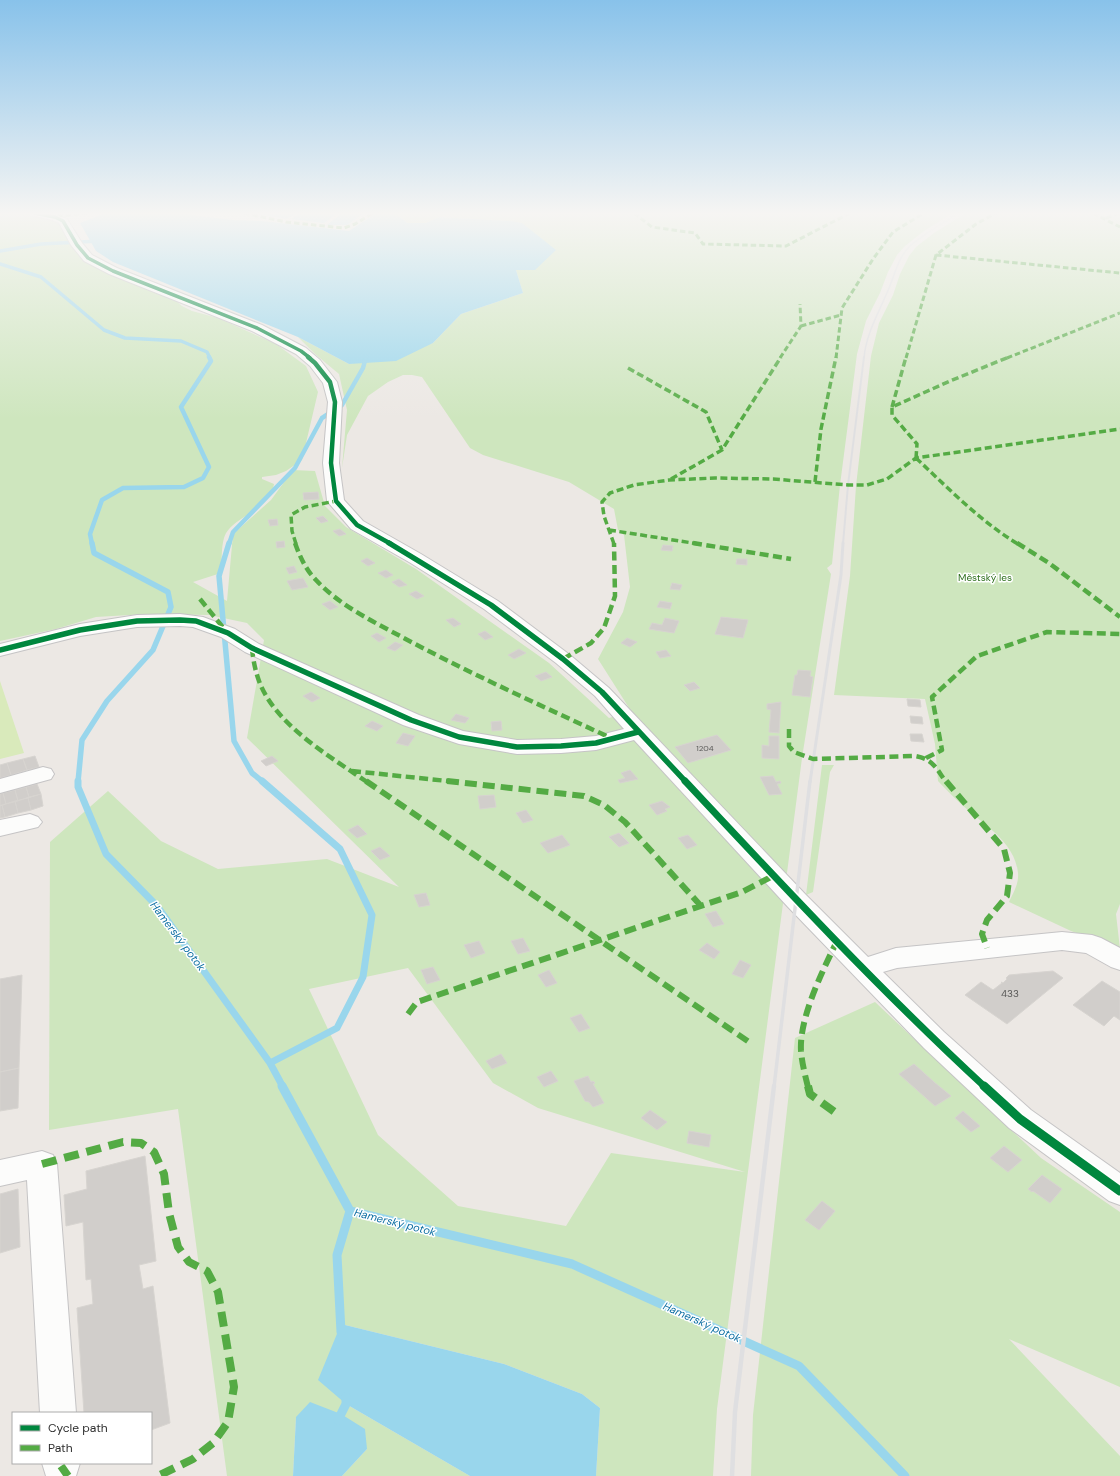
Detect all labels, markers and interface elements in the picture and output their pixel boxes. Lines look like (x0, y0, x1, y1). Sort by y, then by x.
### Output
park label: Městský les (958, 571, 1012, 584)
house number: 1204 (696, 743, 714, 753)
water label: Hamerský potok (147, 898, 209, 974)
house number: 433 (1001, 987, 1019, 1000)
water label: Hamerský potok (353, 1205, 438, 1239)
water label: Hamerský potok (661, 1299, 743, 1346)
legend (12, 1412, 152, 1464)
text: Cycle path (48, 1420, 108, 1436)
text: Path (48, 1440, 73, 1456)

